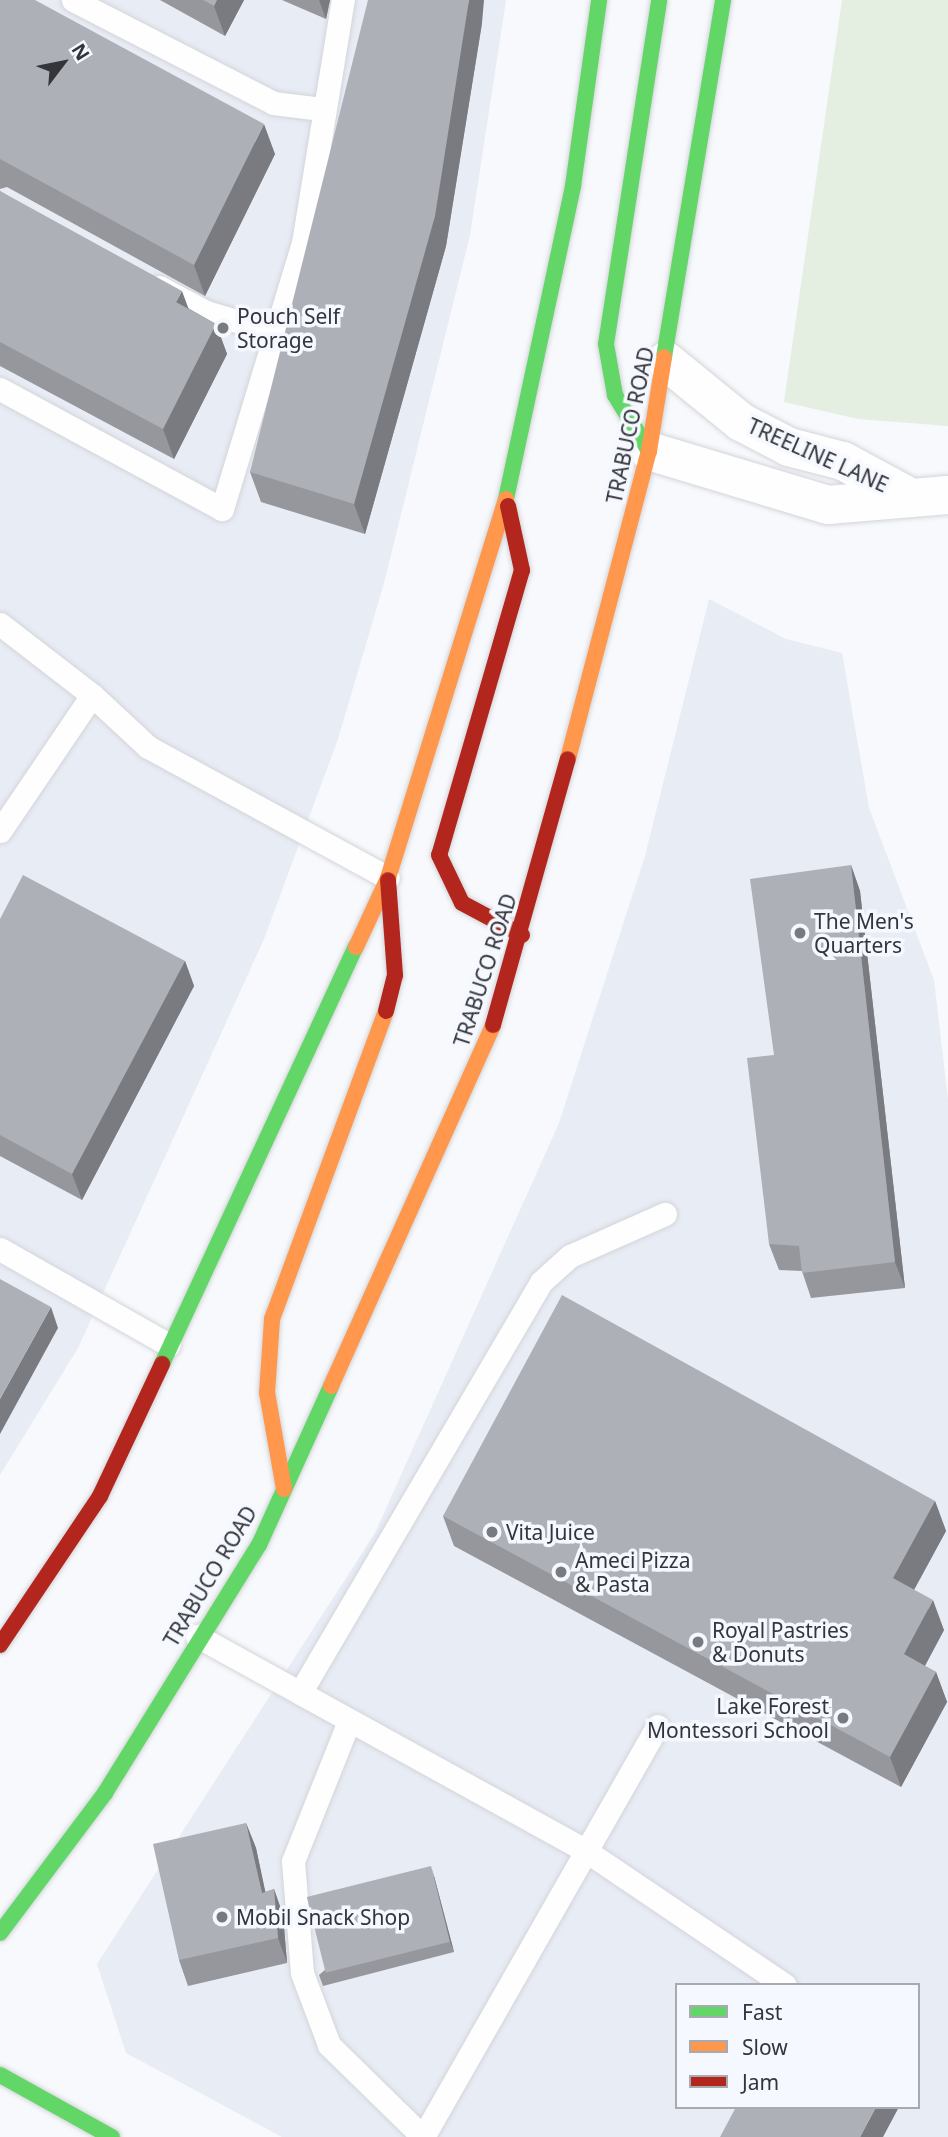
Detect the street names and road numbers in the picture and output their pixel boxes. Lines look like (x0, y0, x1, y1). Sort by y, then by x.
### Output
street label: TRABUCO ROAD (601, 344, 659, 506)
street label: TREELINE LANE (744, 413, 892, 497)
street label: TRABUCO ROAD (448, 890, 522, 1050)
street label: TRABUCO ROAD (158, 1501, 262, 1651)

